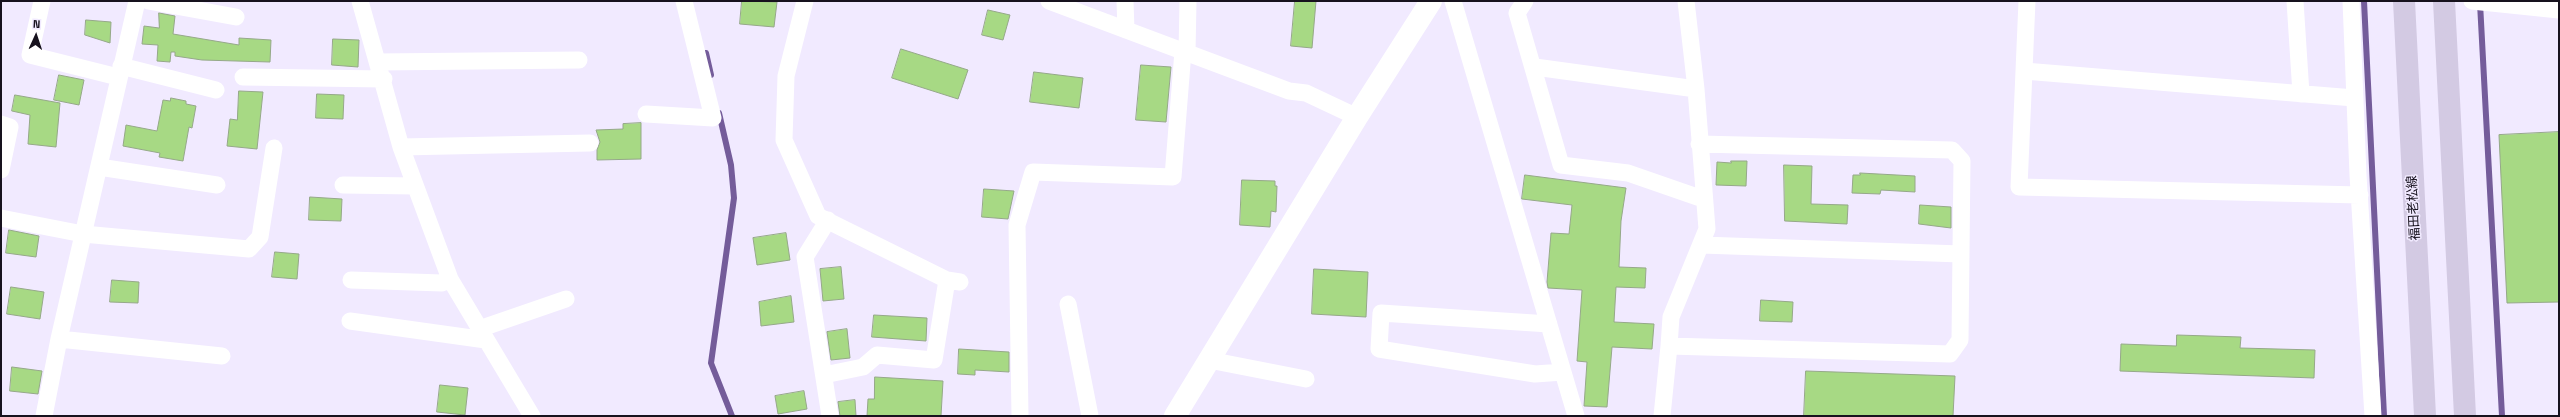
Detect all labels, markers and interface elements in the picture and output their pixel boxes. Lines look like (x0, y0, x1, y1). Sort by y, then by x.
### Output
north arrow (16, 16, 56, 56)
text: N (33, 17, 41, 31)
street label: 福田老松線 (2405, 175, 2423, 241)

